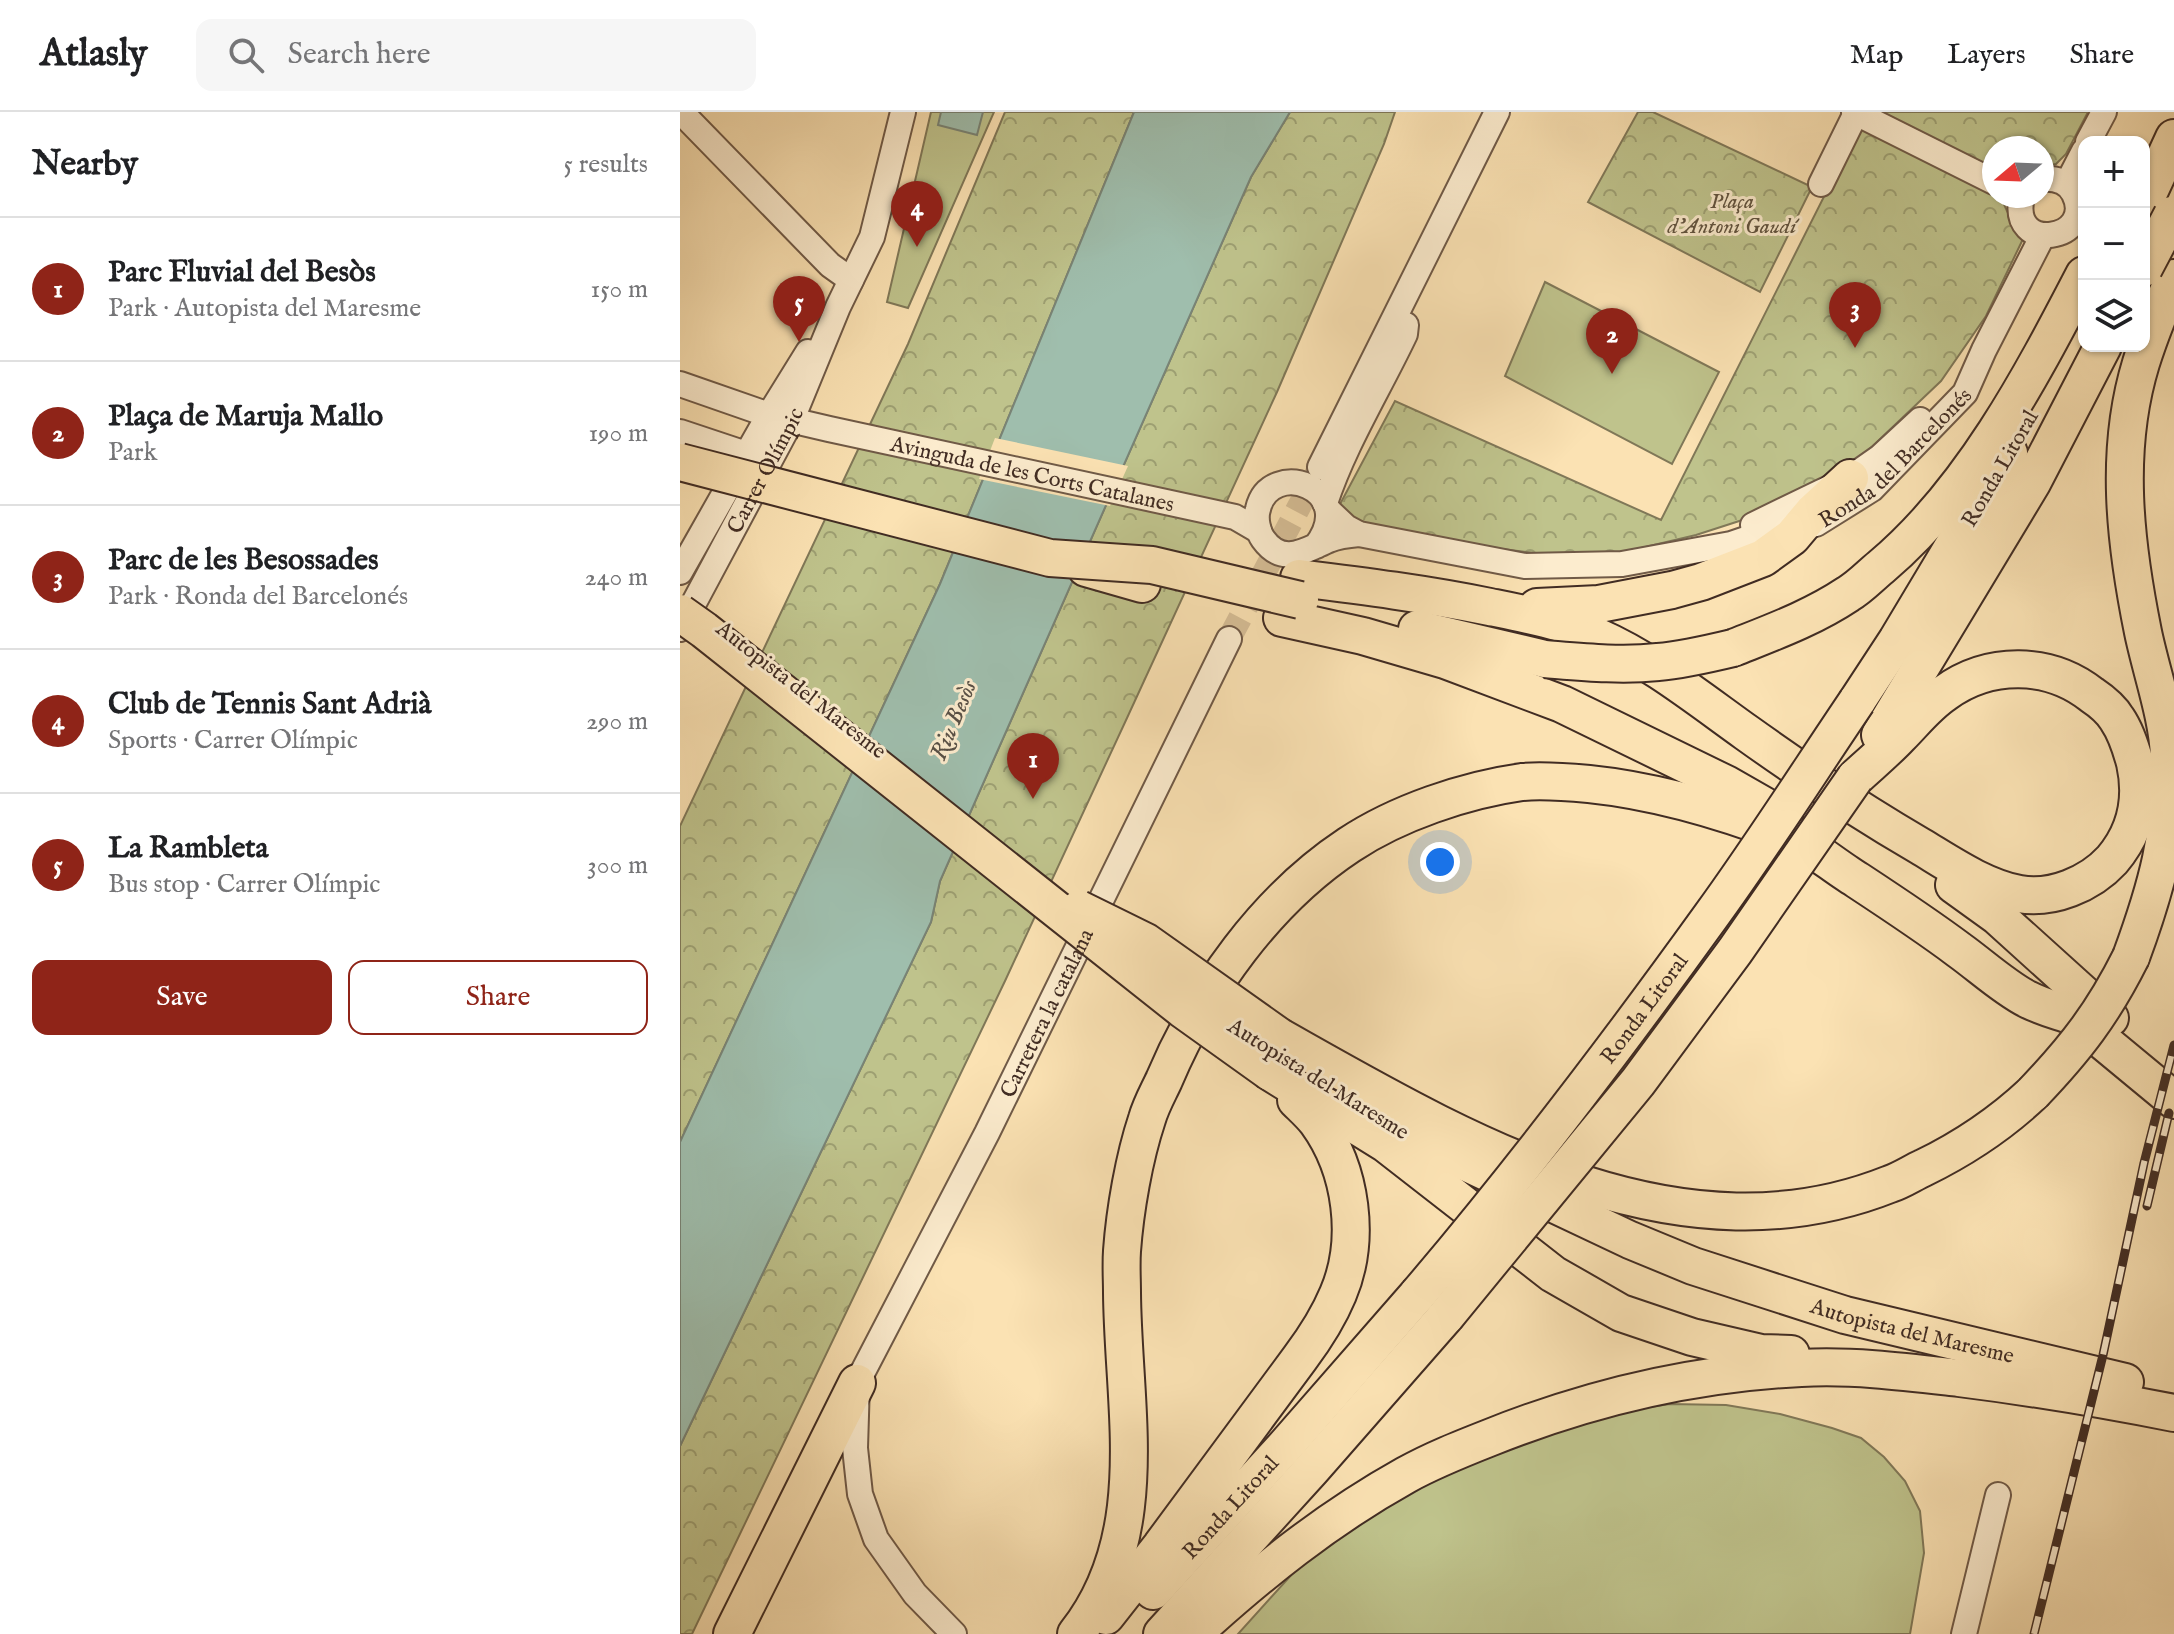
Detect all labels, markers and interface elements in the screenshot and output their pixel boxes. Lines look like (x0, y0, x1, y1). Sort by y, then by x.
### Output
search box (196, 19, 756, 91)
text: Atlasly (40, 31, 148, 79)
icon: search (224, 33, 268, 77)
text: Search here (288, 36, 431, 74)
text: Map (1850, 38, 1903, 73)
text: Layers (1947, 38, 2026, 73)
text: Share (2070, 38, 2134, 73)
north arrow (1982, 136, 2054, 208)
map controls (2078, 136, 2150, 352)
button: + (2078, 136, 2150, 208)
text: Nearby (32, 143, 138, 186)
text: 5 results (564, 148, 648, 181)
pin: 4 (891, 181, 943, 247)
park label: Plaça d'Antoni Gaudí (1667, 188, 1800, 241)
button: − (2078, 208, 2150, 280)
text: Parc Fluvial del Besòs (108, 254, 376, 292)
text: 1 (53, 273, 63, 306)
text: 150 m (590, 273, 648, 306)
pin: 5 (773, 276, 825, 342)
button: layers (2078, 280, 2150, 352)
pin: 3 (1829, 282, 1881, 348)
text: Park · Autopista del Maresme (108, 292, 421, 325)
pin: 2 (1586, 308, 1638, 374)
street label: Ronda del Barcelonés (1814, 382, 1979, 535)
text: Plaça de Maruja Mallo (108, 398, 383, 436)
street label: Carrer Olímpic (721, 404, 811, 539)
street label: Ronda Litoral (1956, 405, 2045, 533)
text: 2 (52, 417, 64, 450)
text: 190 m (588, 417, 648, 450)
street label: Avinguda de les Corts Catalanes (887, 430, 1176, 519)
text: Park (108, 436, 157, 469)
text: Parc de les Besossades (108, 542, 379, 580)
text: 3 (53, 561, 63, 594)
text: 240 m (585, 561, 648, 594)
text: Park · Ronda del Barcelonés (108, 580, 408, 613)
street label: Autopista del Maresme (709, 615, 892, 766)
water label: Riu Besòs (924, 675, 986, 765)
text: Club de Tennis Sant Adrià (108, 686, 431, 724)
text: 4 (52, 705, 64, 738)
text: 290 m (586, 705, 648, 738)
text: Sports · Carrer Olímpic (108, 724, 358, 757)
pin: 1 (1007, 733, 1059, 799)
text: La Rambleta (108, 830, 269, 868)
your location (1420, 842, 1460, 882)
text: 5 (53, 849, 63, 882)
text: 300 m (587, 849, 648, 882)
text: Bus stop · Carrer Olímpic (108, 868, 380, 901)
street label: Carretera la catalana (994, 924, 1101, 1103)
street label: Ronda Litoral (1595, 949, 1695, 1070)
button: Save (32, 960, 332, 1035)
button: Share (348, 960, 648, 1035)
street label: Autopista del Maresme (1221, 1012, 1414, 1147)
street label: Autopista del Maresme (1806, 1292, 2017, 1371)
street label: Ronda Litoral (1177, 1450, 1286, 1566)

